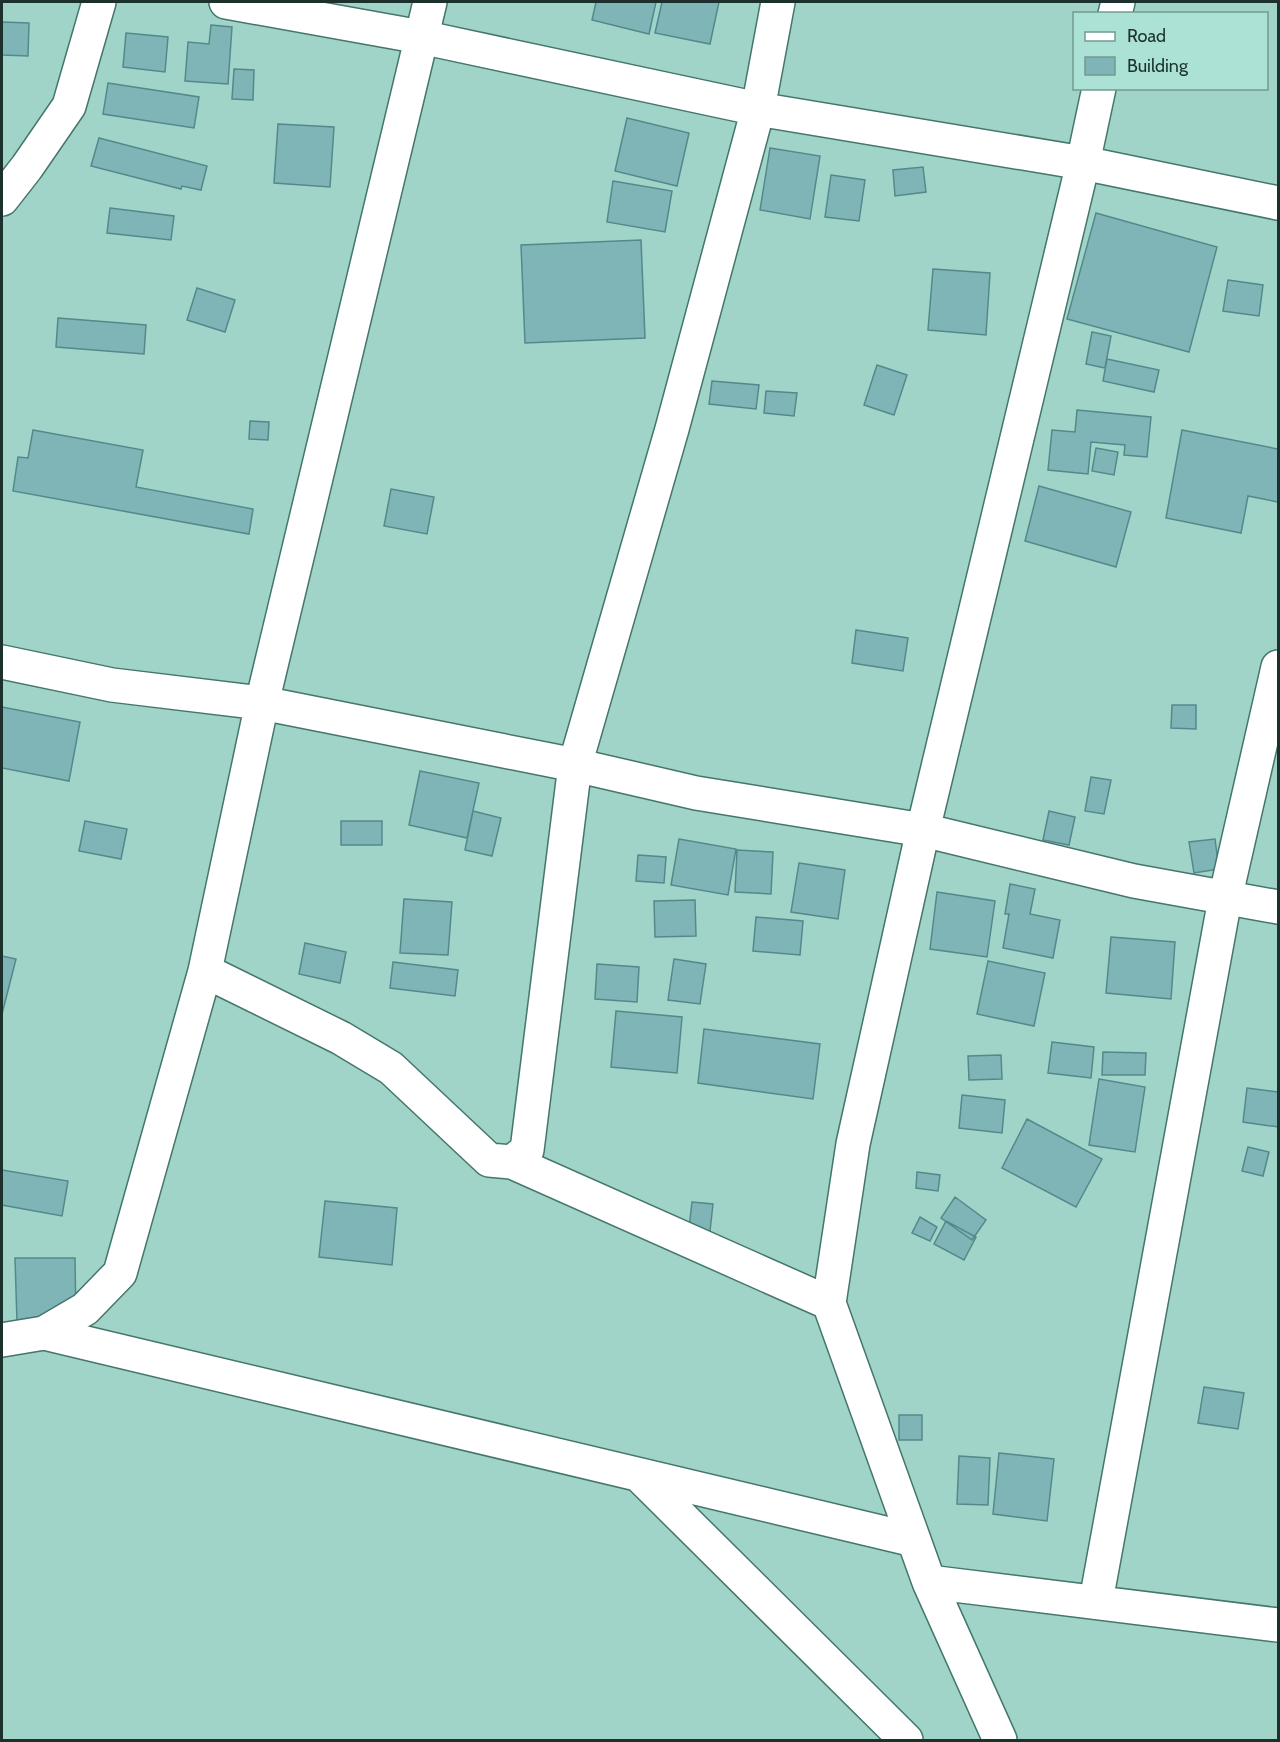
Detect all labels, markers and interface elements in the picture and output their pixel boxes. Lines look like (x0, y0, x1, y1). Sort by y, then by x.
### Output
legend (1073, 12, 1268, 90)
text: Road (1127, 25, 1166, 47)
text: Building (1127, 55, 1189, 77)

